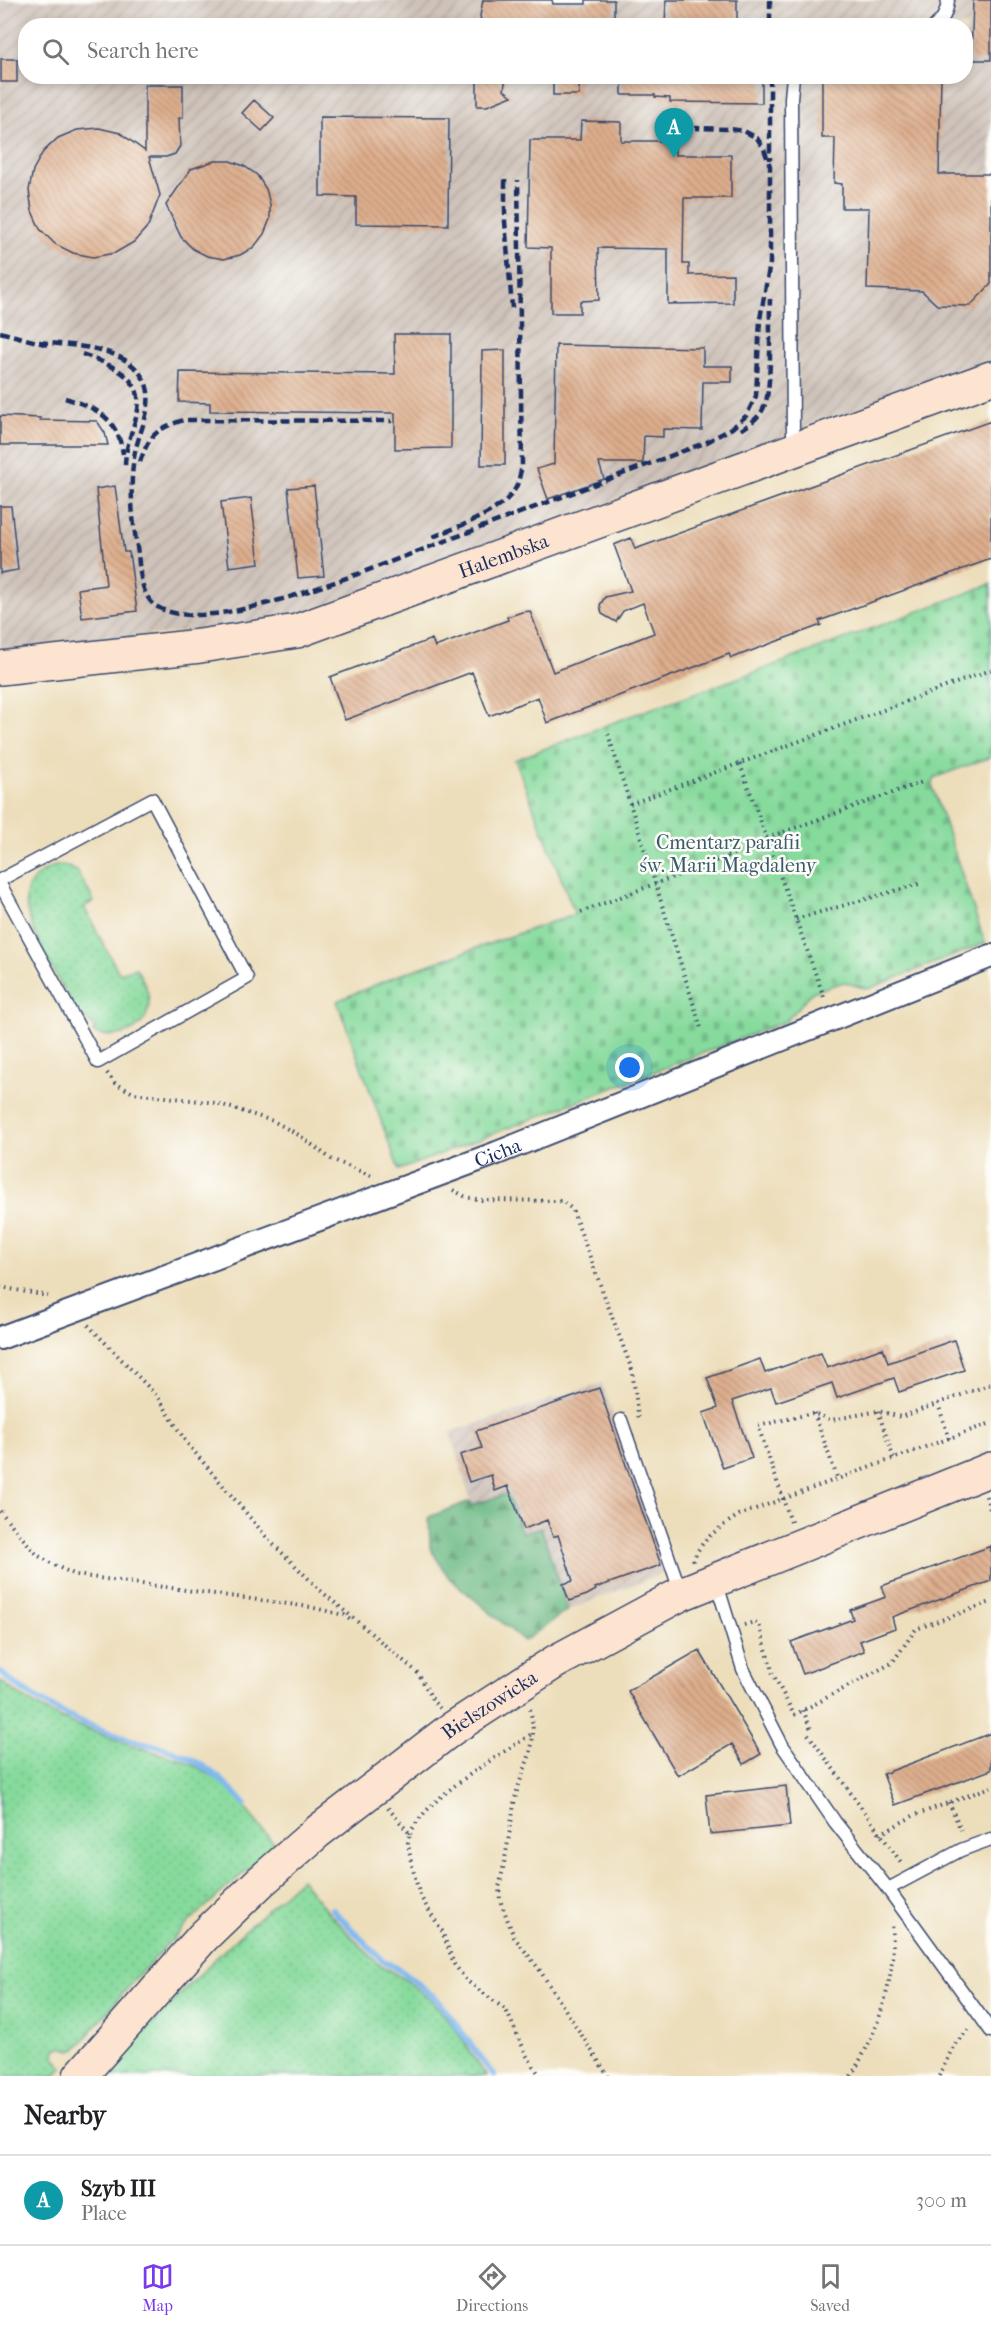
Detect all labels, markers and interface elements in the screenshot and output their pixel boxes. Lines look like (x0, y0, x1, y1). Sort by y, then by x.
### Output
search box (18, 18, 973, 84)
icon: search (39, 35, 72, 68)
text: Search here (87, 38, 199, 64)
pin: A (654, 108, 694, 158)
street label: Halembska (455, 529, 552, 583)
park label: Cmentarz parafii św. Marii Magdaleny (640, 831, 818, 877)
your location (615, 1053, 644, 1082)
street label: Cicha (471, 1133, 525, 1172)
street label: Bielszowicka (437, 1665, 542, 1744)
text: Nearby (24, 2100, 106, 2131)
text: Szyb III (81, 2176, 156, 2202)
text: A (37, 2189, 50, 2212)
text: 300 m (916, 2189, 967, 2212)
text: Place (81, 2202, 127, 2225)
tab: Map (141, 2260, 174, 2315)
tab: Directions (456, 2260, 528, 2315)
tab: Saved (810, 2260, 850, 2315)

